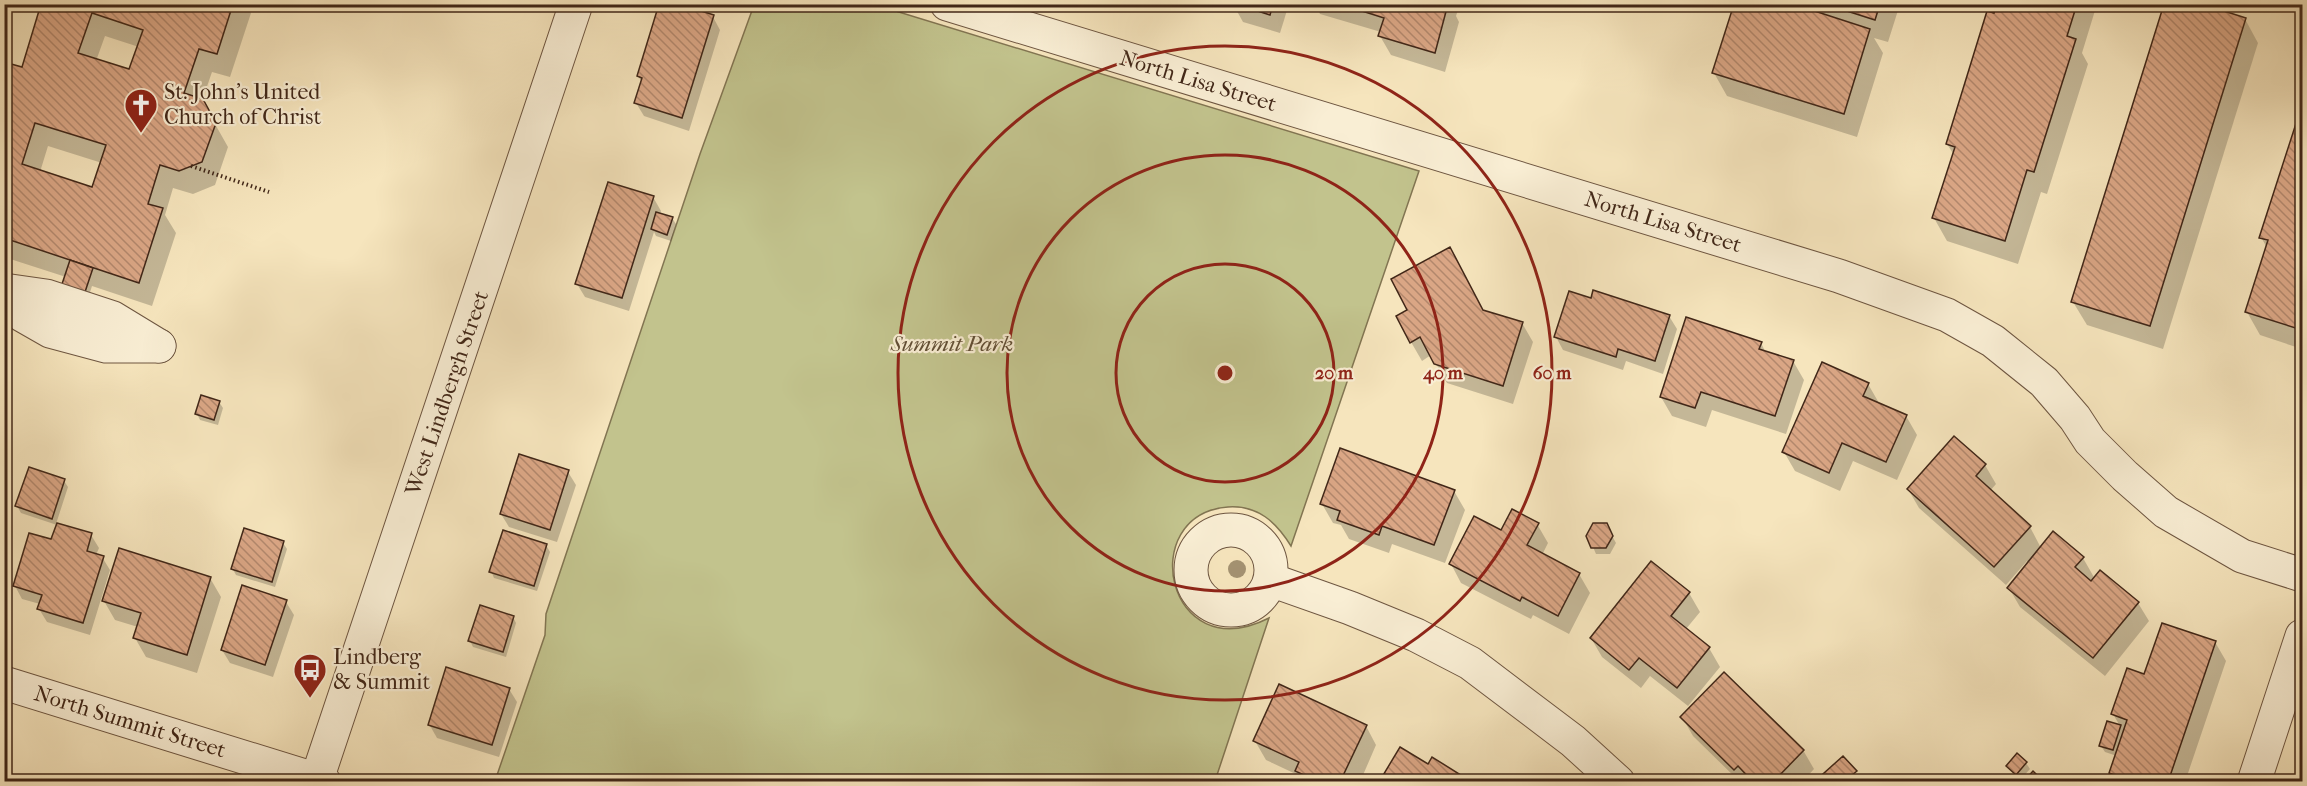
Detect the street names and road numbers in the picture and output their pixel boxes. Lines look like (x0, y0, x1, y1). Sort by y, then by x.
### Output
street label: North Lisa Street (1116, 45, 1280, 117)
street label: North Lisa Street (1581, 186, 1745, 258)
street label: West Lindbergh Street (399, 287, 494, 500)
street label: North Summit Street (31, 680, 229, 764)

